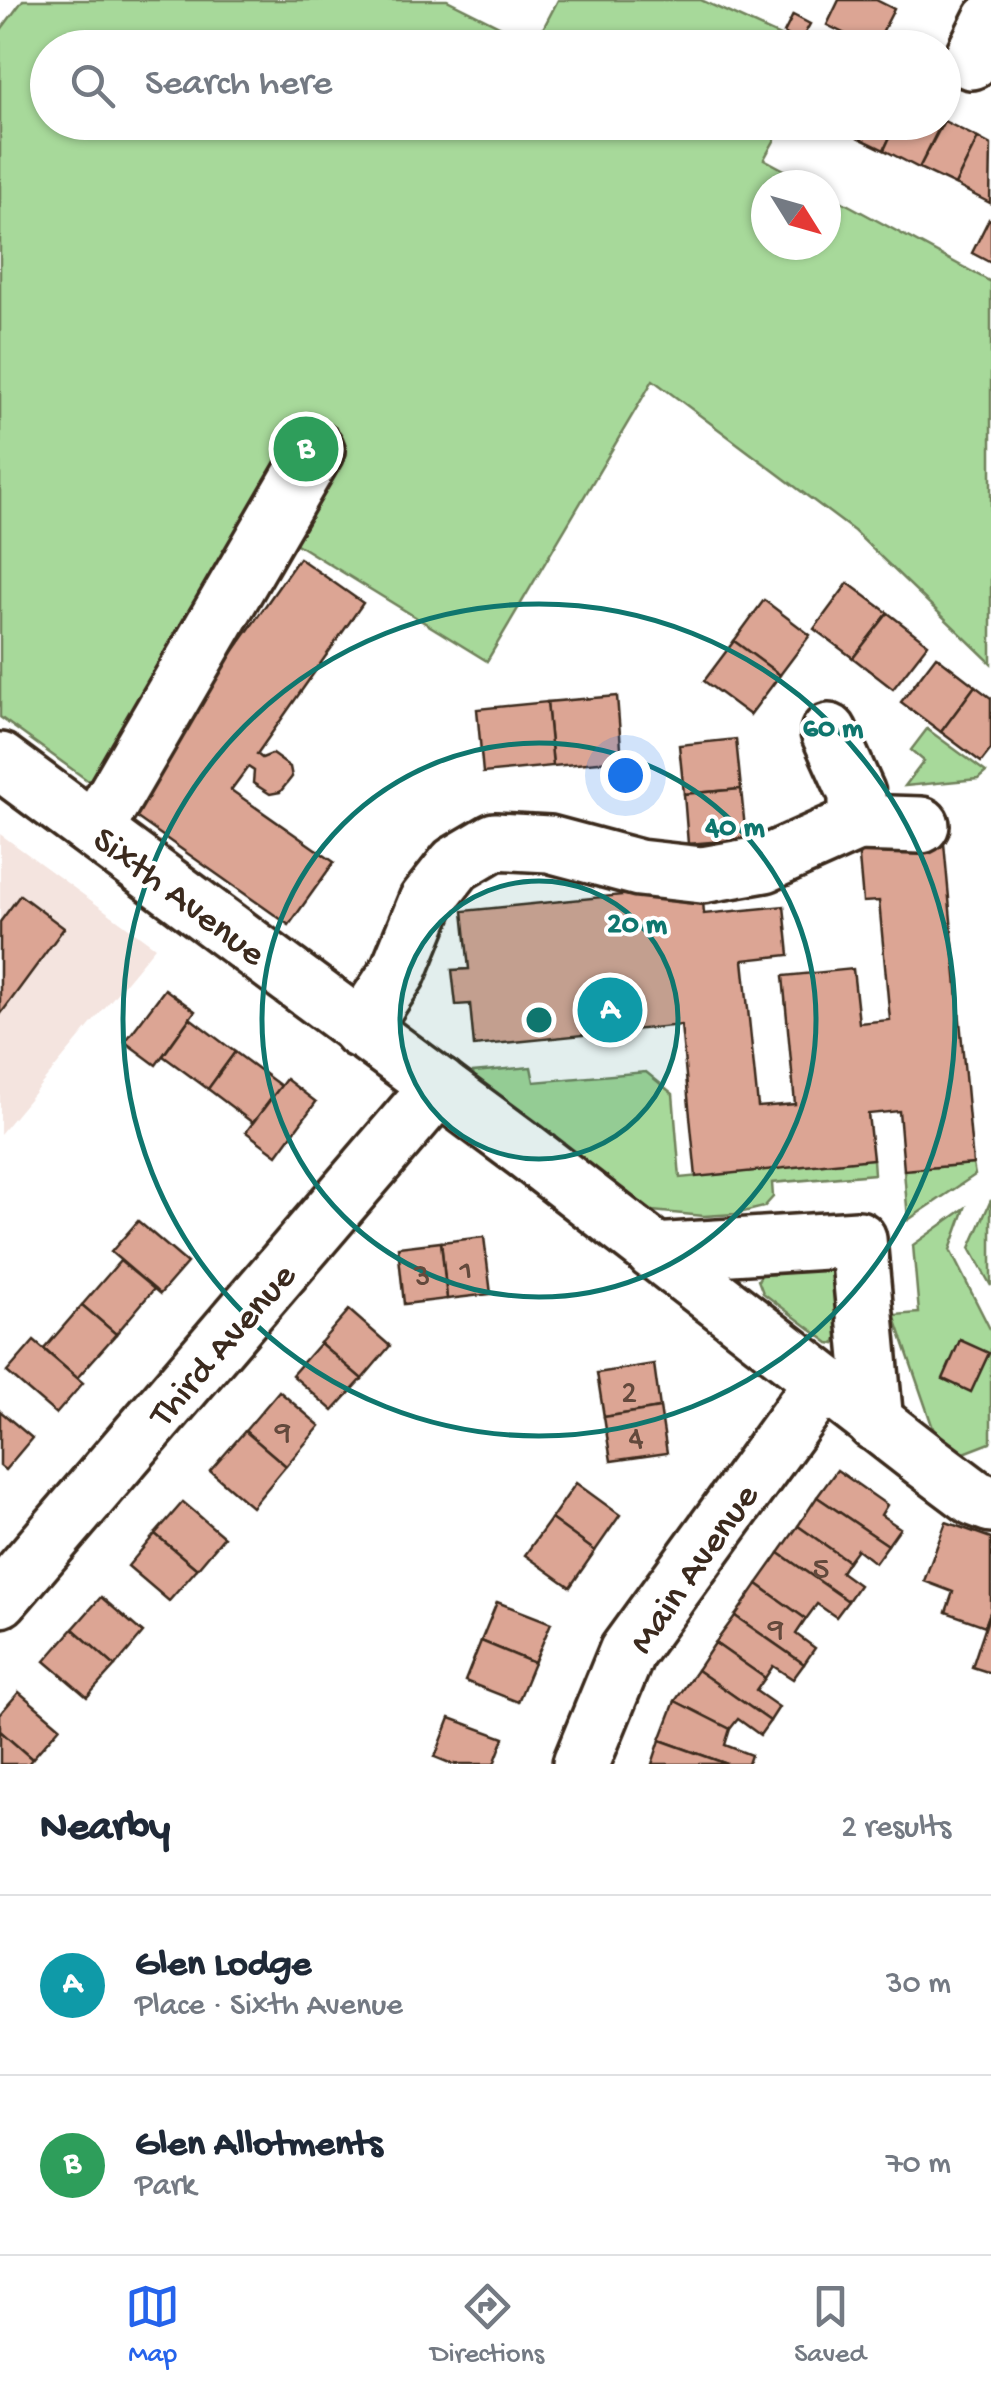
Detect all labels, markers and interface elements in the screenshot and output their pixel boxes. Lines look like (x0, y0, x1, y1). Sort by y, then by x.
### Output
search box (30, 30, 961, 140)
icon: search (65, 58, 120, 113)
text: Search here (145, 63, 332, 107)
north arrow (751, 170, 841, 260)
pin: B (274, 412, 338, 486)
text: 60 m (803, 713, 864, 748)
your location (600, 750, 651, 801)
text: 40 m (704, 812, 766, 847)
street label: Sixth Avenue (82, 820, 273, 978)
text: 20 m (607, 909, 668, 944)
pin: A (578, 972, 642, 1048)
centre of rings (521, 1002, 557, 1038)
house number: 1 (459, 1254, 472, 1292)
street label: Third Avenue (140, 1256, 308, 1439)
house number: 3 (413, 1259, 430, 1297)
house number: 2 (621, 1376, 637, 1414)
house number: 9 (274, 1415, 291, 1453)
house number: 4 (628, 1421, 644, 1459)
street label: Main Avenue (621, 1477, 771, 1664)
house number: 5 (813, 1552, 829, 1590)
house number: 9 (767, 1612, 784, 1650)
text: Nearby (40, 1805, 170, 1854)
text: 2 results (841, 1810, 951, 1848)
text: Glen Lodge (135, 1944, 311, 1988)
text: A (63, 1966, 82, 2004)
text: 30 m (886, 1966, 951, 2004)
text: Place · Sixth Avenue (135, 1988, 403, 2026)
text: Glen Allotments (135, 2124, 383, 2168)
text: B (64, 2146, 81, 2184)
text: 70 m (886, 2146, 951, 2184)
text: Park (135, 2168, 196, 2206)
tab: Map (125, 2279, 180, 2372)
tab: Directions (430, 2279, 544, 2372)
tab: Saved (794, 2279, 866, 2372)

